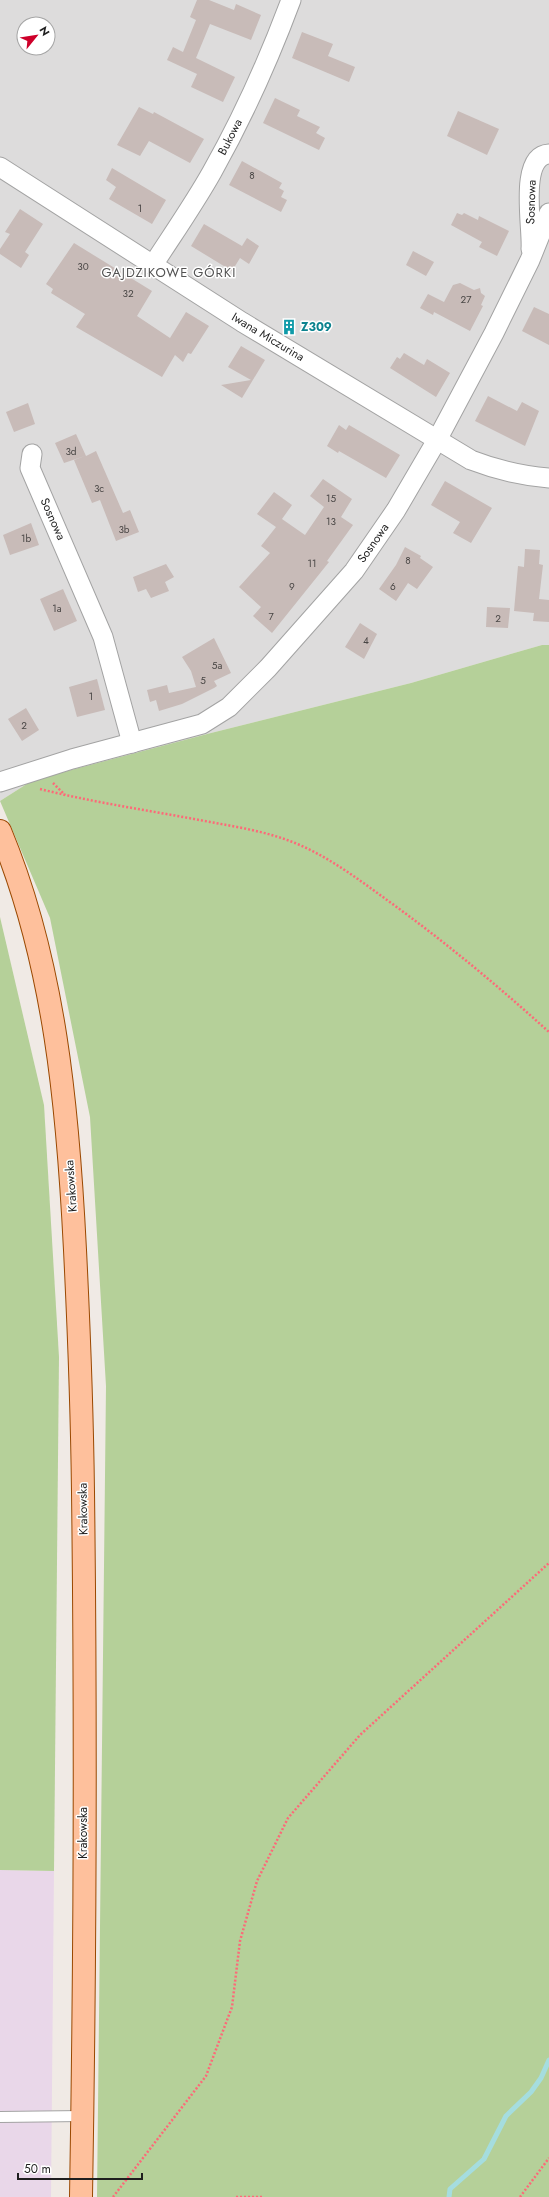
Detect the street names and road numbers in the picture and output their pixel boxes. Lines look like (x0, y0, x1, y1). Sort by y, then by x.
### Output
street label: Bukowa (213, 116, 247, 158)
street label: Sosnowa (521, 179, 541, 225)
street label: Iwana Miczurina (228, 308, 308, 366)
street label: Sosnowa (36, 495, 70, 543)
street label: Sosnowa (353, 519, 393, 566)
street label: Krakowska (60, 1159, 82, 1213)
street label: Krakowska (74, 1483, 92, 1535)
street label: Krakowska (74, 1807, 92, 1859)

